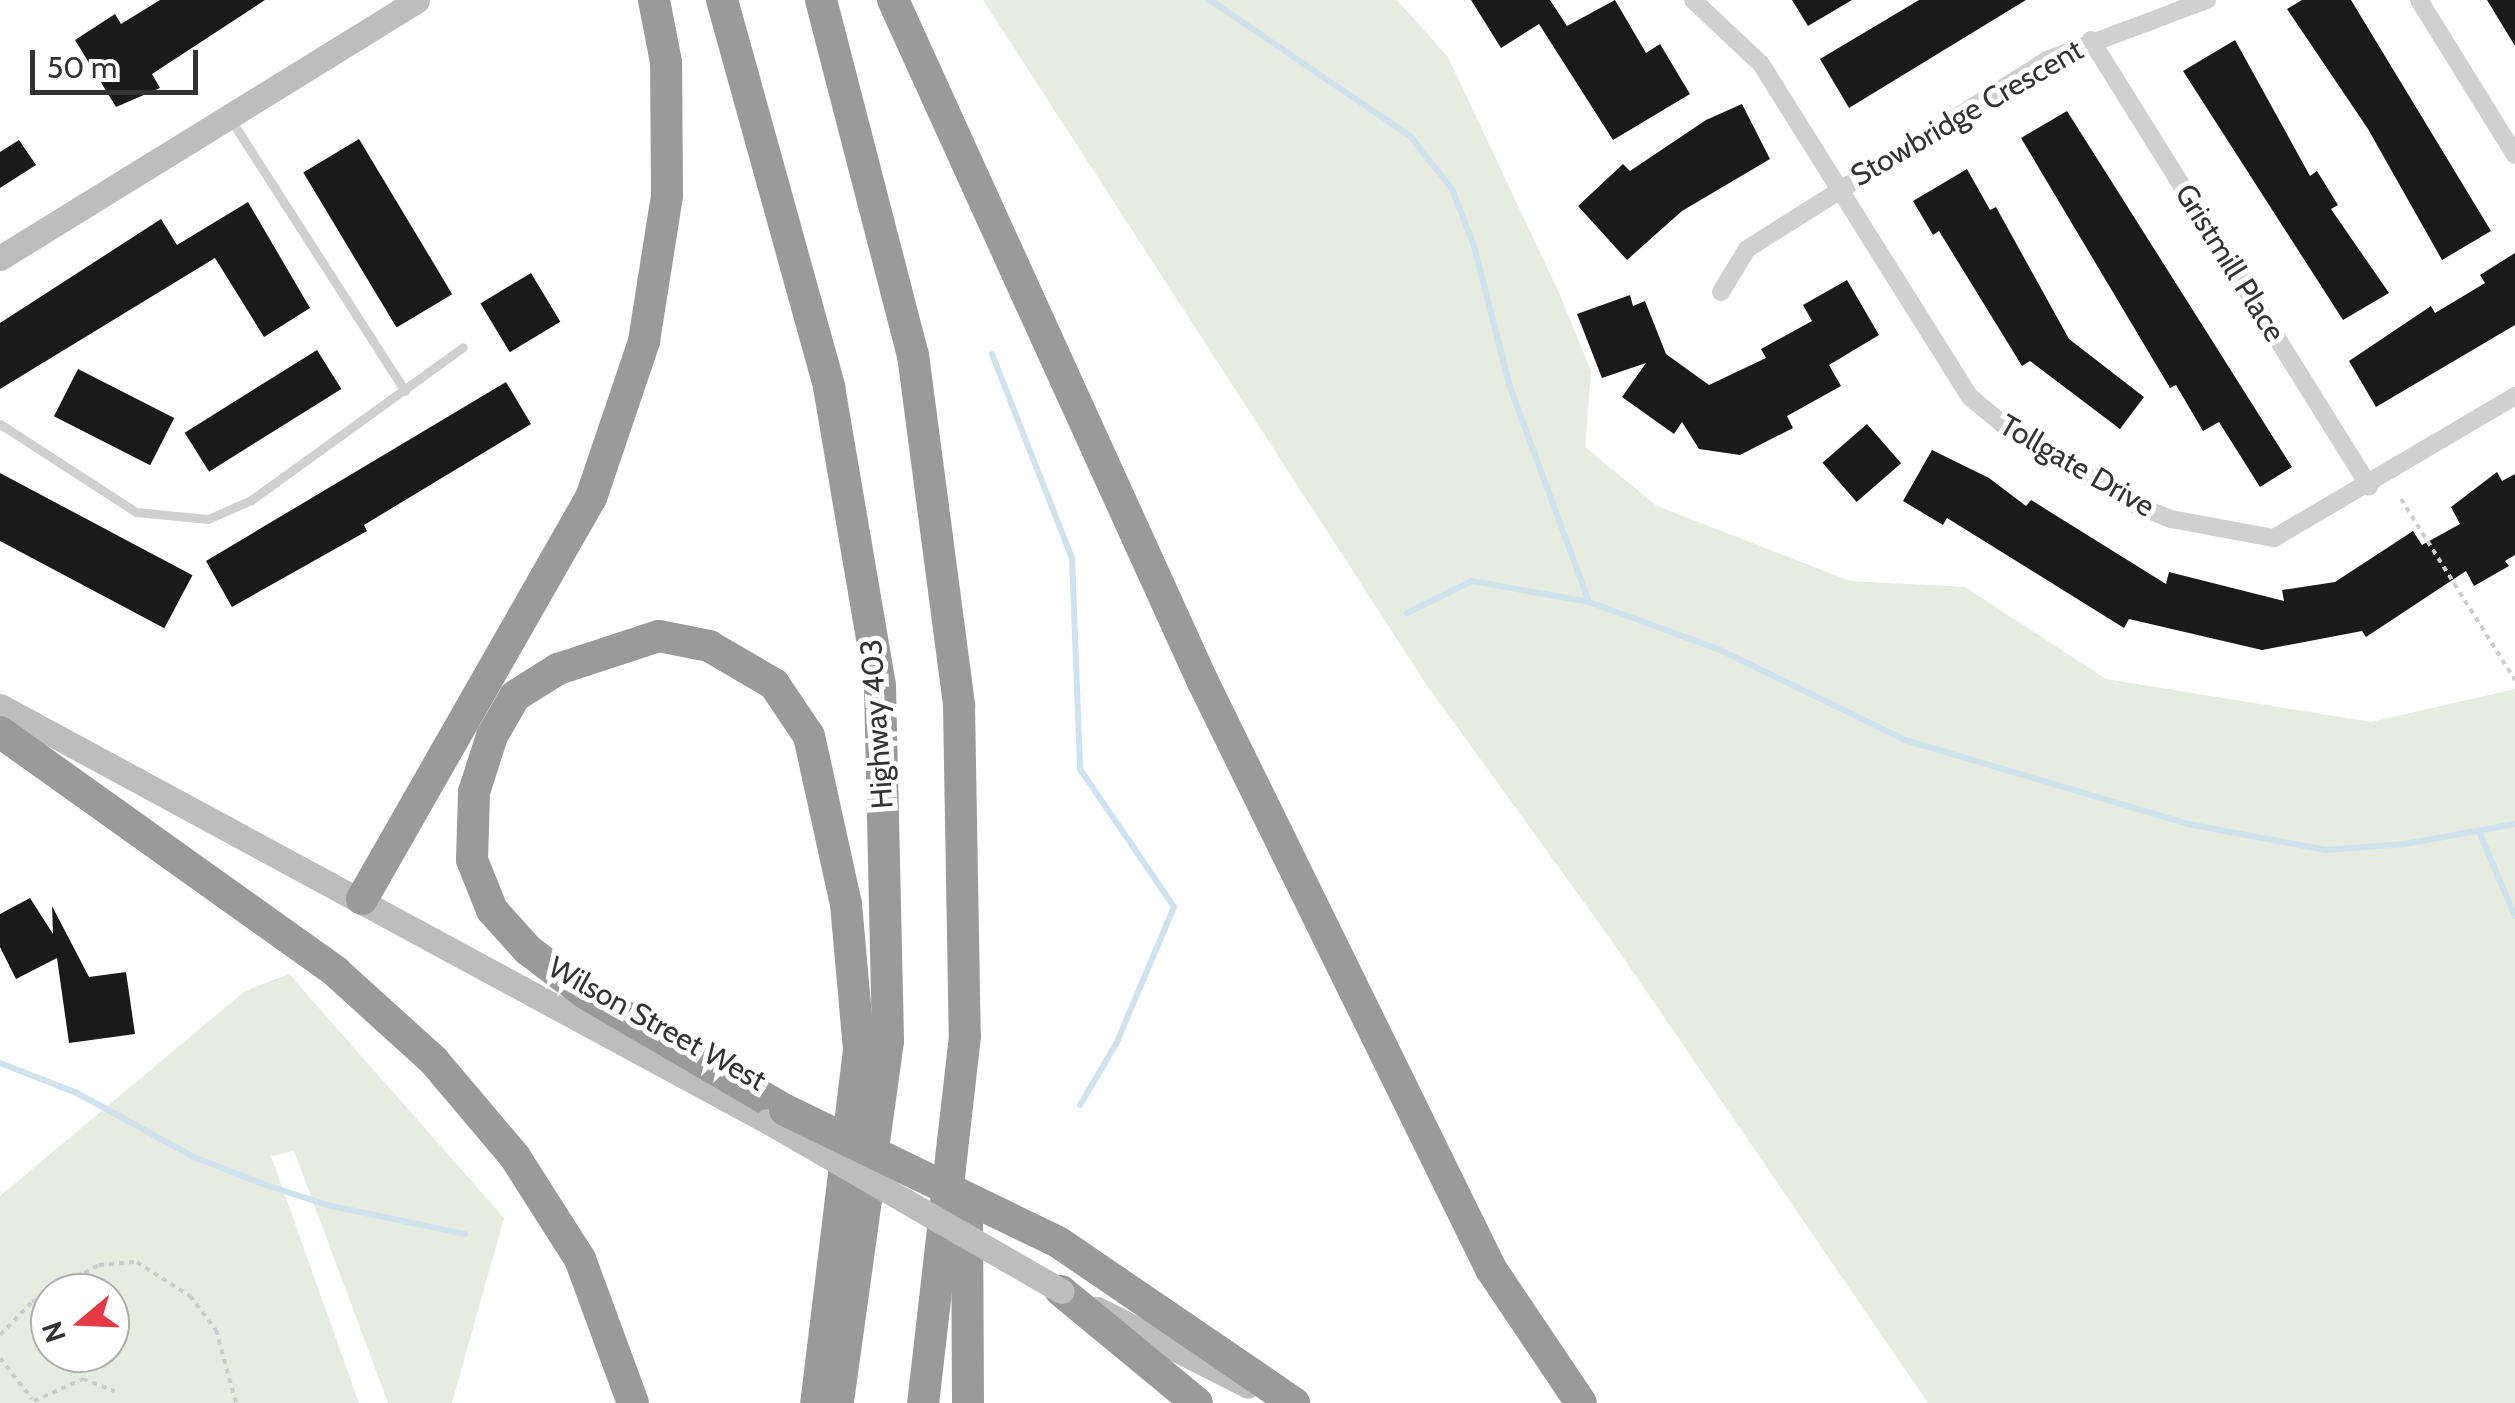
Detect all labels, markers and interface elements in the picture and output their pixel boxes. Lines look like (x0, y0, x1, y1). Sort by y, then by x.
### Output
scale bar (35, 30, 202, 92)
street label: Stowbridge Crescent (1845, 32, 2089, 194)
text: 50 m (47, 49, 117, 86)
street label: Gristmill Place (2167, 177, 2293, 349)
street label: Tollgate Drive (1993, 407, 2161, 525)
street label: Highway 403 (853, 638, 901, 810)
street label: Wilson Street West (542, 949, 772, 1099)
north arrow (30, 1273, 130, 1373)
text: N (34, 1317, 73, 1347)

